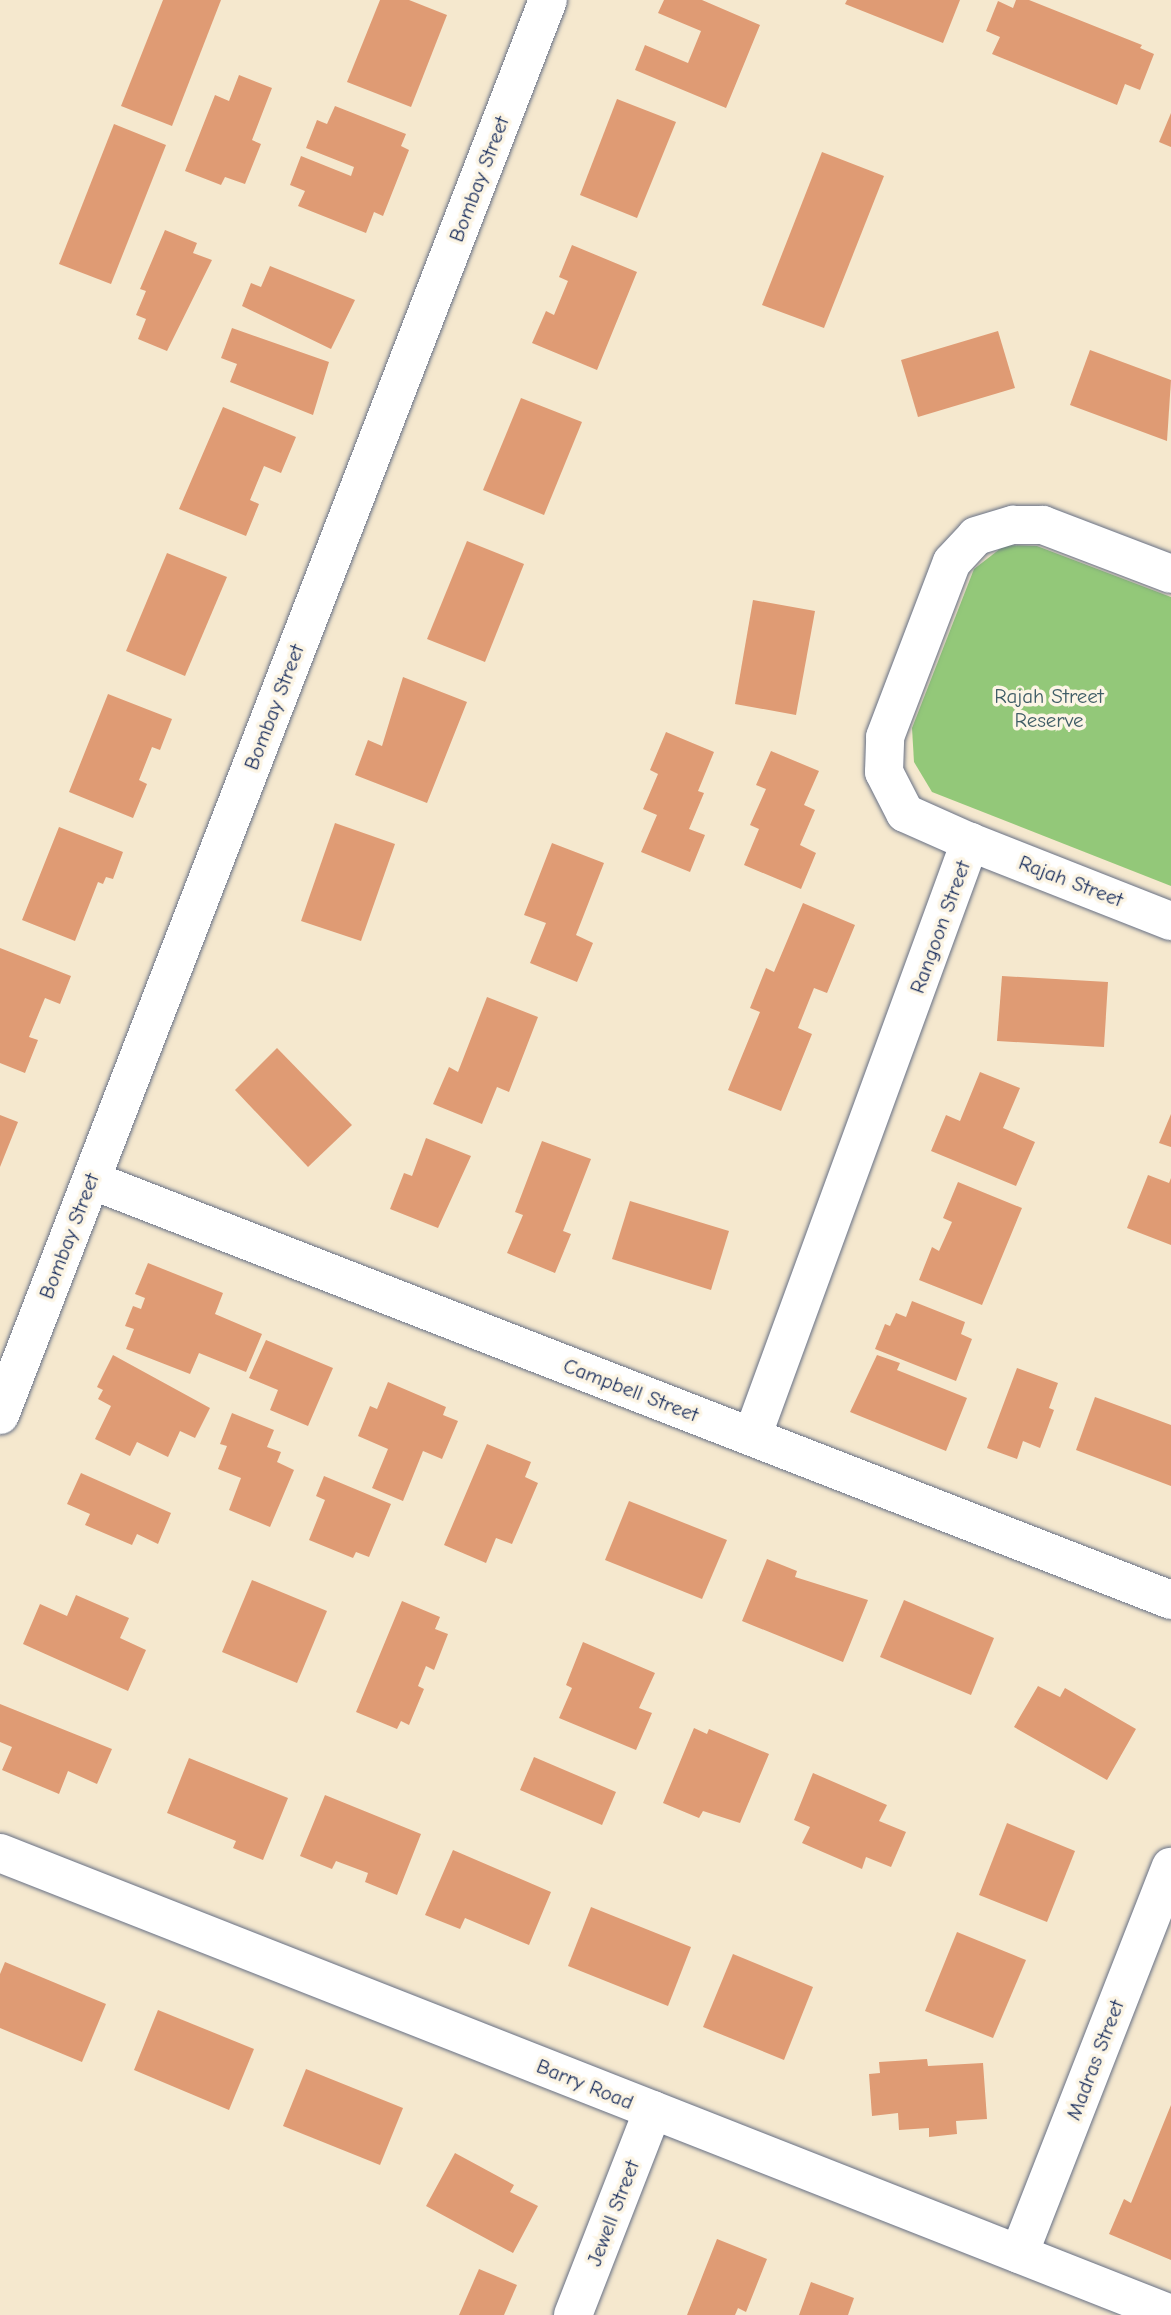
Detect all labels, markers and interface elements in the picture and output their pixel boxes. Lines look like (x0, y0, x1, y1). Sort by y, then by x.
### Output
street label: Bombay Street (443, 113, 515, 245)
street label: Bombay Street (238, 641, 310, 773)
park label: Rajah Street Reserve (994, 683, 1104, 733)
street label: Rajah Street (1015, 850, 1127, 912)
street label: Rangoon Street (904, 857, 976, 997)
street label: Bombay Street (33, 1170, 105, 1302)
street label: Campbell Street (560, 1353, 702, 1427)
street label: Madras Street (1061, 1996, 1129, 2124)
street label: Barry Road (533, 2053, 637, 2115)
street label: Jewell Street (581, 2156, 645, 2270)

